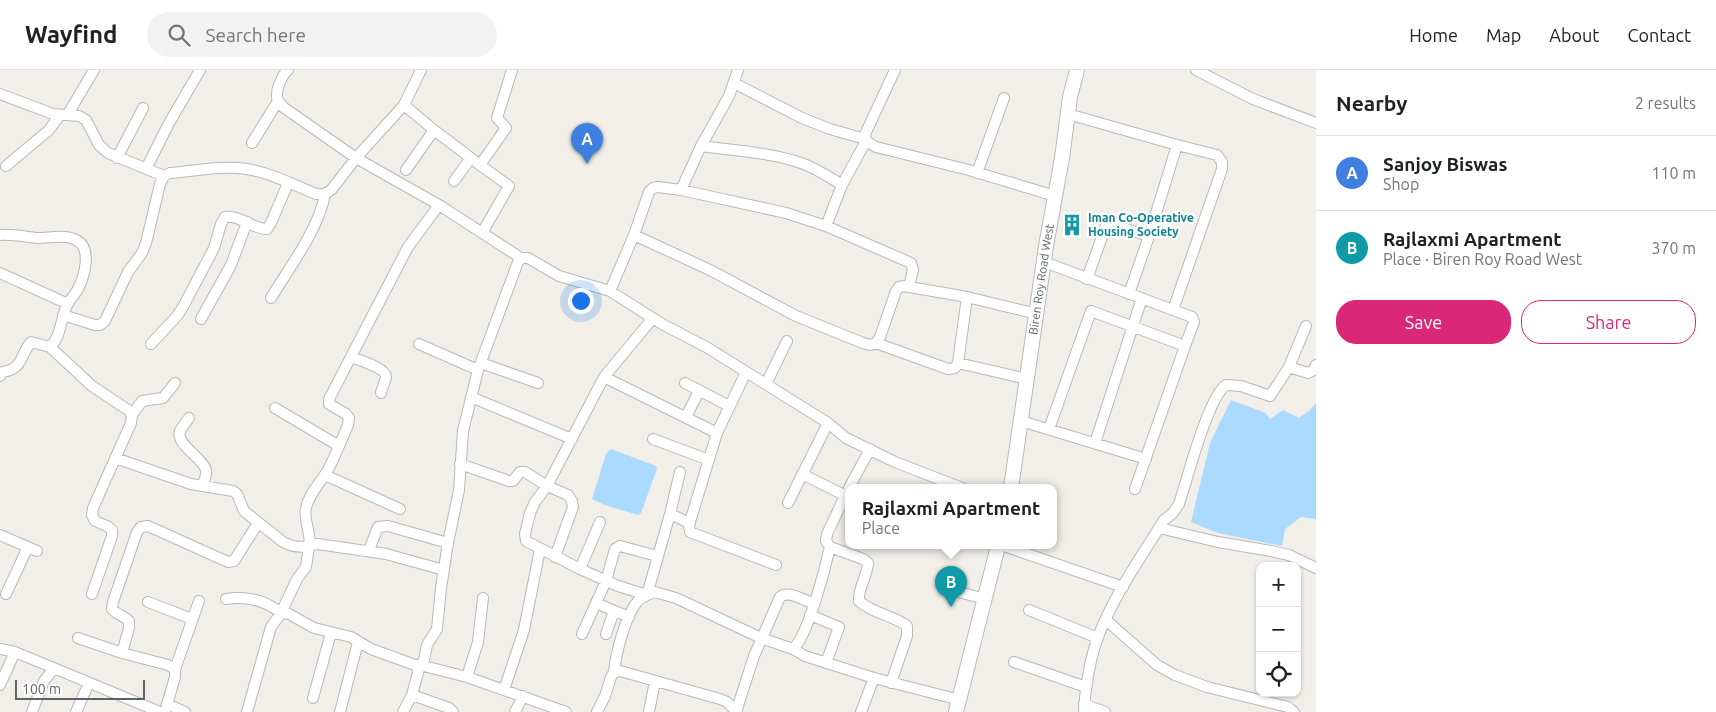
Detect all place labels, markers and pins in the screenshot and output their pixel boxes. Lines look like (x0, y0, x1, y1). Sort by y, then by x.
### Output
pin: A (571, 123, 603, 164)
place label: Iman Co-Operative Housing Society (1088, 211, 1194, 238)
building icon: Iman Co-Operative Housing Society (1059, 212, 1085, 238)
pin: B (935, 566, 967, 607)

